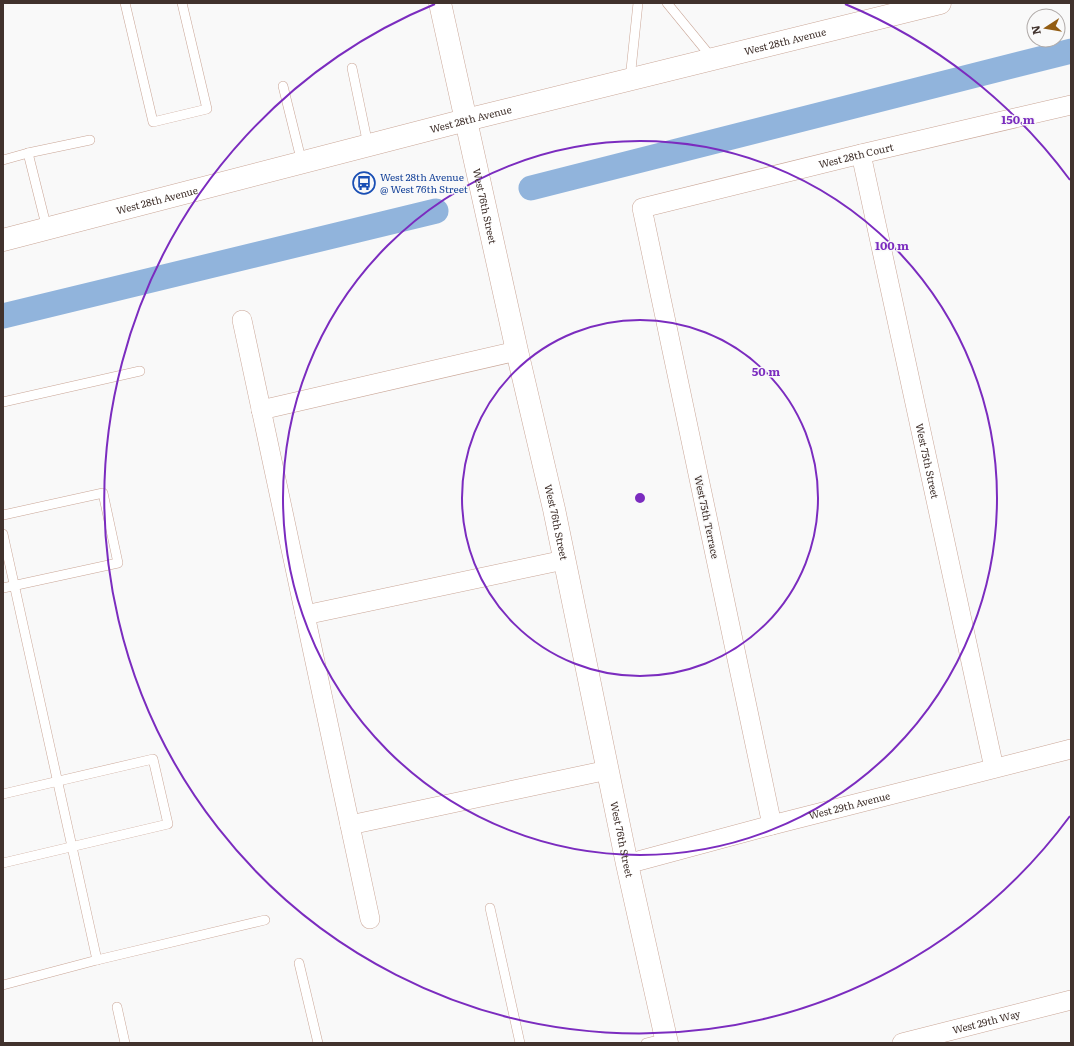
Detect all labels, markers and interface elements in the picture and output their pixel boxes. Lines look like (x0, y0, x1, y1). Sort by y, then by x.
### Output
north arrow (1026, 8, 1066, 48)
street label: West 28th Avenue (742, 23, 828, 58)
text: N (1026, 24, 1044, 36)
street label: West 28th Avenue (428, 101, 513, 136)
text: 150 m (1001, 110, 1035, 128)
street label: West 28th Court (817, 139, 895, 171)
street label: West 76th Street (470, 167, 501, 245)
place label: West 28th Avenue @ West 76th Street (380, 169, 468, 196)
bus stop icon: West 28th Avenue @ West 76th Street (351, 170, 377, 196)
street label: West 28th Avenue (114, 182, 199, 217)
text: 100 m (875, 236, 909, 254)
text: 50 m (752, 362, 780, 380)
street label: West 75th Street (913, 422, 943, 500)
street label: West 75th Terrace (691, 474, 724, 560)
street label: West 76th Street (541, 482, 572, 561)
centre of rings (633, 491, 647, 505)
street label: West 29th Avenue (807, 787, 892, 822)
street label: West 76th Street (607, 800, 638, 879)
street label: West 29th Way (950, 1005, 1022, 1037)

